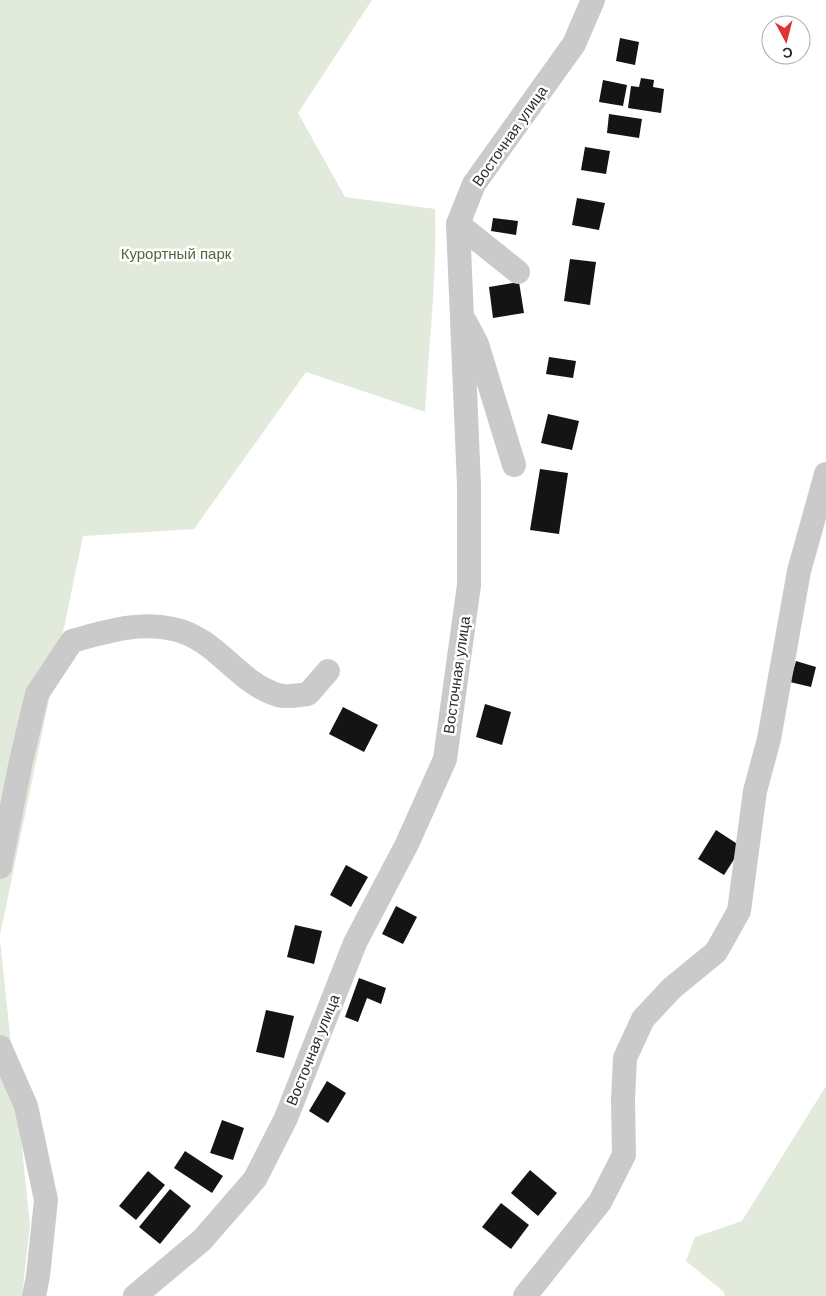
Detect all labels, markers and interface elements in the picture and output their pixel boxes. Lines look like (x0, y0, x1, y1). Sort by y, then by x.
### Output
north arrow (761, 15, 811, 65)
text: С (782, 44, 794, 61)
street label: Восточная улица (469, 82, 551, 189)
park label: Курортный парк (121, 245, 232, 262)
street label: Восточная улица (440, 614, 473, 735)
street label: Восточная улица (282, 991, 343, 1108)

